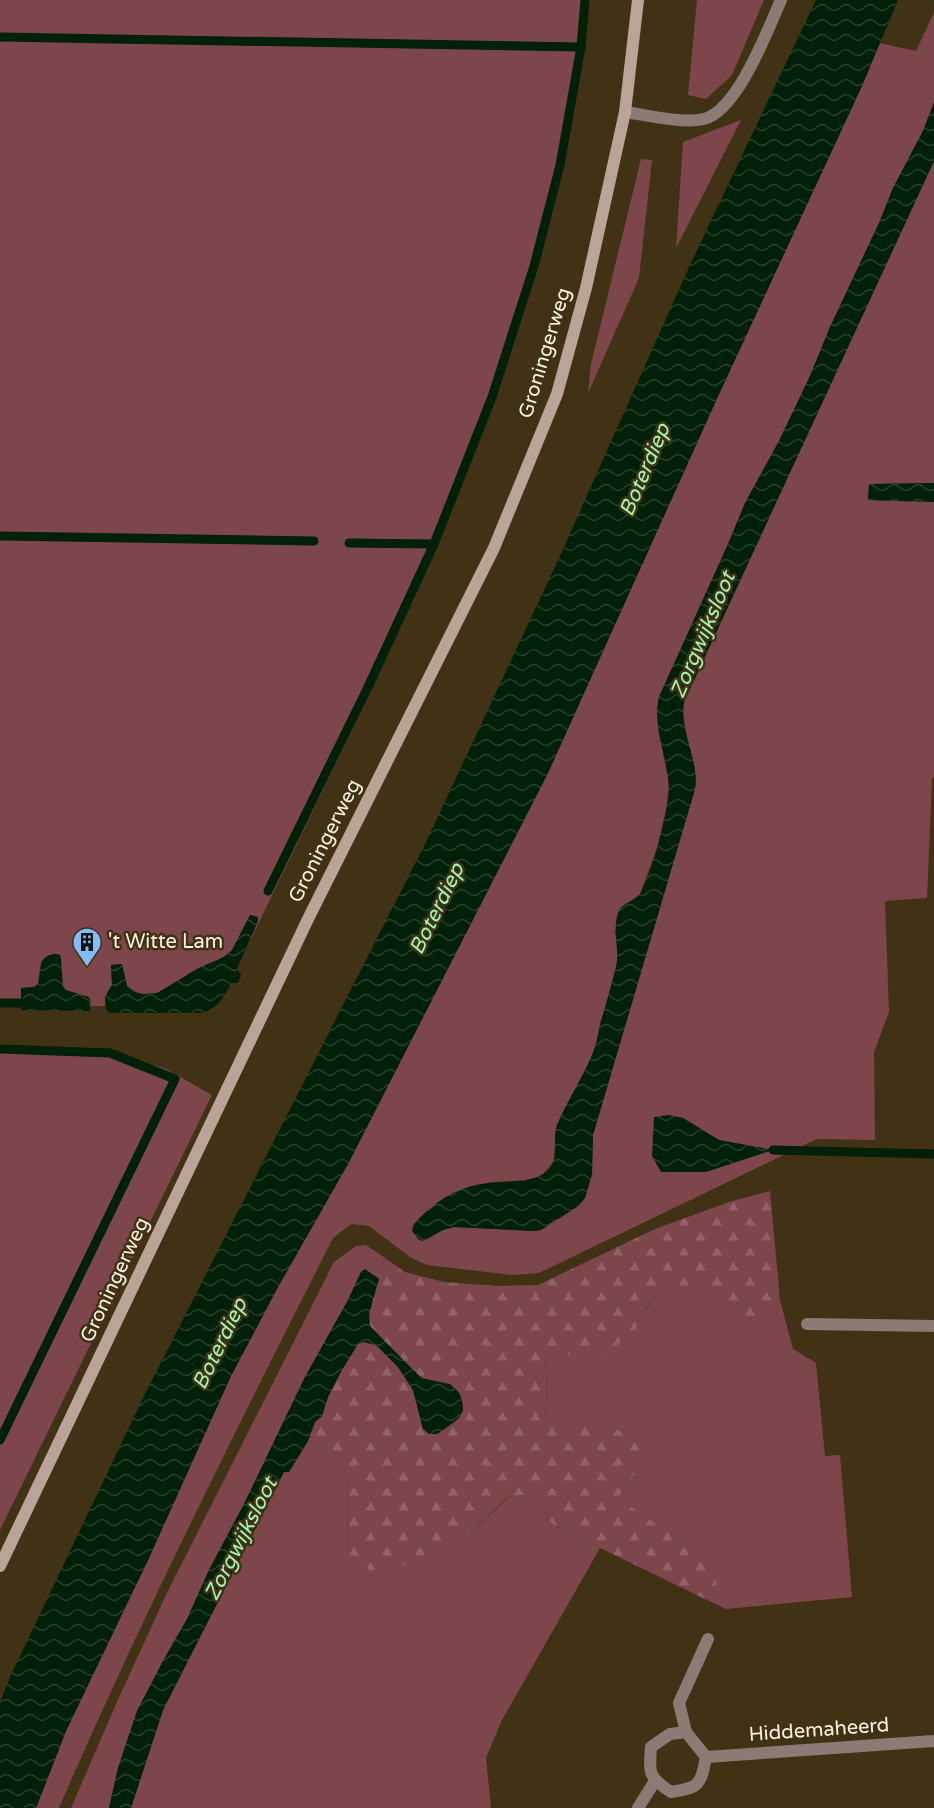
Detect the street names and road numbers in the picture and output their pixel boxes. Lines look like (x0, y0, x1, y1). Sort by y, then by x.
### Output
street label: Groningerweg (514, 285, 576, 421)
street label: Groningerweg (284, 775, 366, 907)
street label: Groningerweg (76, 1214, 154, 1346)
street label: Hiddemaheerd (748, 1713, 890, 1747)

